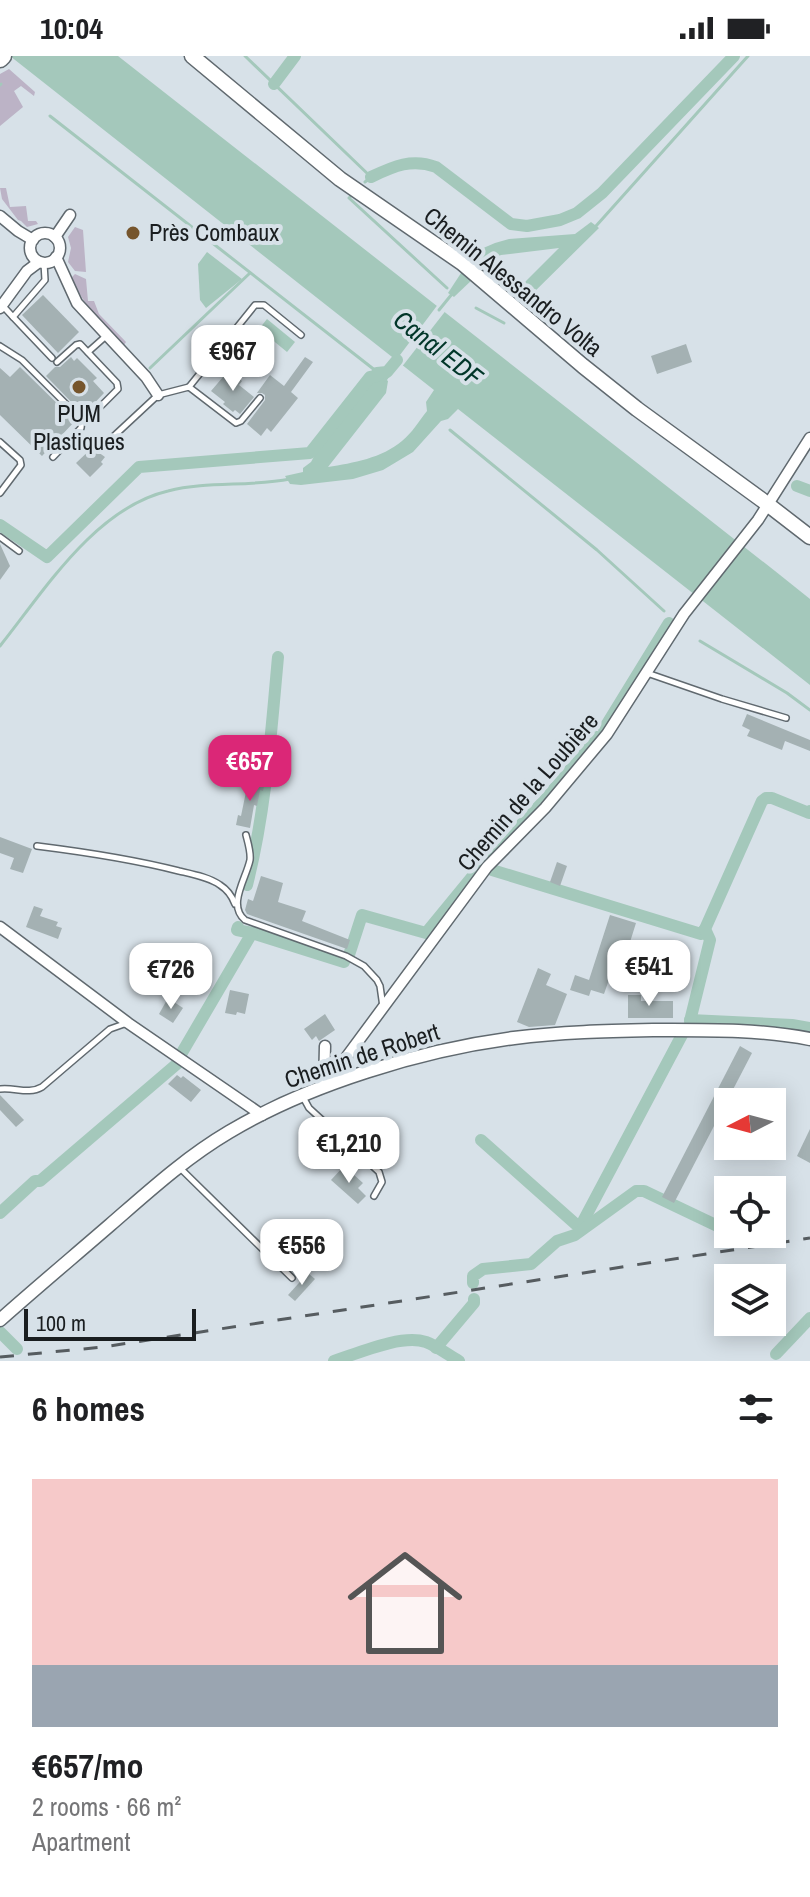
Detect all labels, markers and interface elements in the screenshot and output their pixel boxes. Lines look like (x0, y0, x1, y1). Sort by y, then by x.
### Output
text: 10:04 (40, 8, 103, 48)
street label: Chemin Alessandro Volta (418, 199, 610, 363)
place label: Près Combaux (149, 216, 279, 248)
marker: Près Combaux (124, 224, 142, 242)
water label: Canal EDF (386, 302, 491, 394)
pin: €967 (186, 325, 280, 393)
text: €967 (209, 333, 257, 368)
marker: PUM Plastiques (70, 378, 88, 396)
place label: PUM Plastiques (33, 397, 125, 457)
street label: Chemin de la Loubière (449, 705, 605, 877)
pin: €657 (203, 735, 297, 803)
text: €657 (226, 743, 274, 778)
pin: €541 (602, 940, 696, 1008)
pin: €726 (124, 943, 218, 1011)
text: €541 (625, 948, 673, 983)
text: €726 (147, 951, 195, 986)
street label: Chemin de Robert (280, 1015, 444, 1095)
north arrow (714, 1088, 786, 1160)
map controls (714, 1088, 786, 1336)
pin: €1,210 (284, 1117, 414, 1185)
text: €1,210 (316, 1125, 382, 1160)
button: locate (714, 1176, 786, 1248)
pin: €556 (255, 1219, 349, 1287)
text: €556 (278, 1227, 326, 1262)
button: layers (714, 1264, 786, 1336)
scale bar (24, 1305, 196, 1341)
text: 100 m (36, 1308, 86, 1338)
text: 6 homes (32, 1386, 145, 1432)
icon: filters (734, 1387, 778, 1431)
icon: home (333, 1531, 477, 1675)
text: €657/mo (32, 1743, 144, 1789)
text: 2 rooms · 66 m² (32, 1789, 181, 1824)
text: Apartment (32, 1824, 130, 1859)

